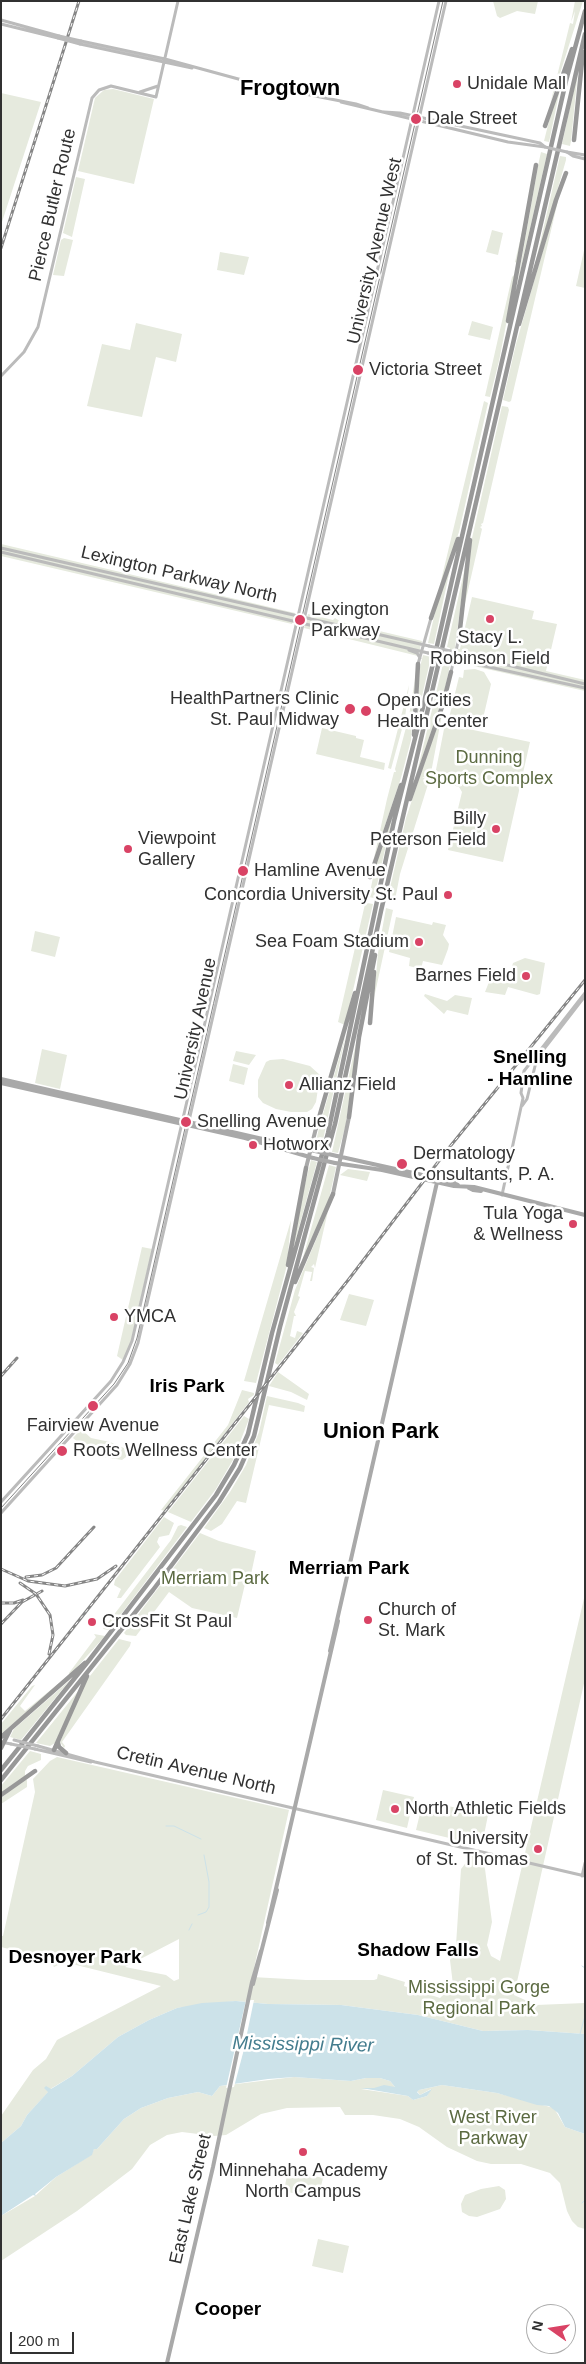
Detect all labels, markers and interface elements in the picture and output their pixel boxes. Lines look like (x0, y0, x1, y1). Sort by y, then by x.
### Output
place label: Unidale Mall (467, 73, 566, 95)
district label: Frogtown (240, 76, 340, 102)
marker: Unidale Mall (451, 78, 463, 90)
place label: Dale Street (427, 108, 517, 130)
marker: Dale Street (409, 112, 423, 126)
street label: Pierce Butler Route (25, 127, 81, 283)
street label: University Avenue West (343, 156, 407, 346)
place label: Victoria Street (369, 359, 482, 381)
marker: Victoria Street (351, 363, 365, 377)
street label: Lexington Parkway North (79, 542, 279, 608)
place label: Lexington Parkway (311, 599, 389, 642)
marker: Lexington Parkway (293, 613, 307, 627)
marker: Stacy L. Robinson Field (484, 613, 496, 625)
place label: Stacy L. Robinson Field (430, 627, 550, 670)
place label: HealthPartners Clinic St. Paul Midway (170, 688, 339, 731)
place label: Open Cities Health Center (377, 690, 488, 732)
marker: HealthPartners Clinic St. Paul Midway (343, 702, 357, 716)
marker: Open Cities Health Center (359, 704, 373, 718)
park label: Dunning Sports Complex (425, 747, 553, 790)
place label: Billy Peterson Field (370, 808, 486, 851)
marker: Billy Peterson Field (490, 823, 502, 835)
place label: Viewpoint Gallery (138, 828, 216, 871)
marker: Viewpoint Gallery (122, 843, 134, 855)
place label: Hamline Avenue (254, 860, 386, 882)
marker: Hamline Avenue (236, 864, 250, 878)
place label: Concordia University St. Paul (204, 884, 438, 906)
marker: Concordia University St. Paul (442, 889, 454, 901)
place label: Sea Foam Stadium (255, 931, 409, 953)
marker: Sea Foam Stadium (413, 936, 425, 948)
street label: University Avenue (170, 956, 222, 1102)
place label: Barnes Field (415, 965, 516, 987)
marker: Barnes Field (520, 970, 532, 982)
district label: Snelling - Hamline (487, 1047, 573, 1091)
place label: Allianz Field (299, 1074, 396, 1096)
marker: Allianz Field (283, 1079, 295, 1091)
place label: Snelling Avenue (197, 1111, 327, 1133)
marker: Snelling Avenue (179, 1115, 193, 1129)
place label: Hotworx (263, 1134, 329, 1156)
marker: Hotworx (247, 1139, 259, 1151)
place label: Dermatology Consultants, P. A. (413, 1143, 555, 1186)
marker: Dermatology Consultants, P. A. (395, 1157, 409, 1171)
place label: Tula Yoga & Wellness (473, 1203, 563, 1246)
marker: Tula Yoga & Wellness (567, 1218, 579, 1230)
place label: YMCA (124, 1306, 176, 1328)
marker: YMCA (108, 1311, 120, 1323)
district label: Iris Park (150, 1376, 224, 1398)
marker: Fairview Avenue (86, 1399, 100, 1413)
place label: Fairview Avenue (27, 1415, 159, 1437)
district label: Union Park (323, 1419, 439, 1445)
place label: Roots Wellness Center (73, 1440, 257, 1462)
marker: Roots Wellness Center (55, 1444, 69, 1458)
district label: Merriam Park (289, 1558, 409, 1580)
park label: Merriam Park (161, 1568, 269, 1590)
place label: Church of St. Mark (378, 1599, 456, 1642)
place label: CrossFit St Paul (102, 1611, 232, 1633)
marker: Church of St. Mark (362, 1614, 374, 1626)
marker: CrossFit St Paul (86, 1616, 98, 1628)
street label: Cretin Avenue North (114, 1742, 278, 1800)
place label: North Athletic Fields (405, 1798, 566, 1820)
marker: North Athletic Fields (389, 1803, 401, 1815)
place label: University of St. Thomas (416, 1828, 528, 1870)
marker: University of St. Thomas (532, 1843, 544, 1855)
district label: Shadow Falls (357, 1940, 479, 1962)
district label: Desnoyer Park (8, 1947, 142, 1969)
park label: Mississippi Gorge Regional Park (408, 1977, 550, 2020)
water label: Mississippi River (232, 2032, 374, 2058)
park label: West River Parkway (449, 2107, 537, 2150)
street label: East Lake Street (166, 2132, 216, 2266)
marker: Minnehaha Academy North Campus (297, 2146, 309, 2158)
place label: Minnehaha Academy North Campus (218, 2160, 388, 2202)
district label: Cooper (195, 2299, 261, 2321)
north arrow (526, 2304, 576, 2354)
text: N (528, 2319, 546, 2333)
scale bar (12, 2322, 76, 2354)
text: 200 m (18, 2332, 60, 2349)

